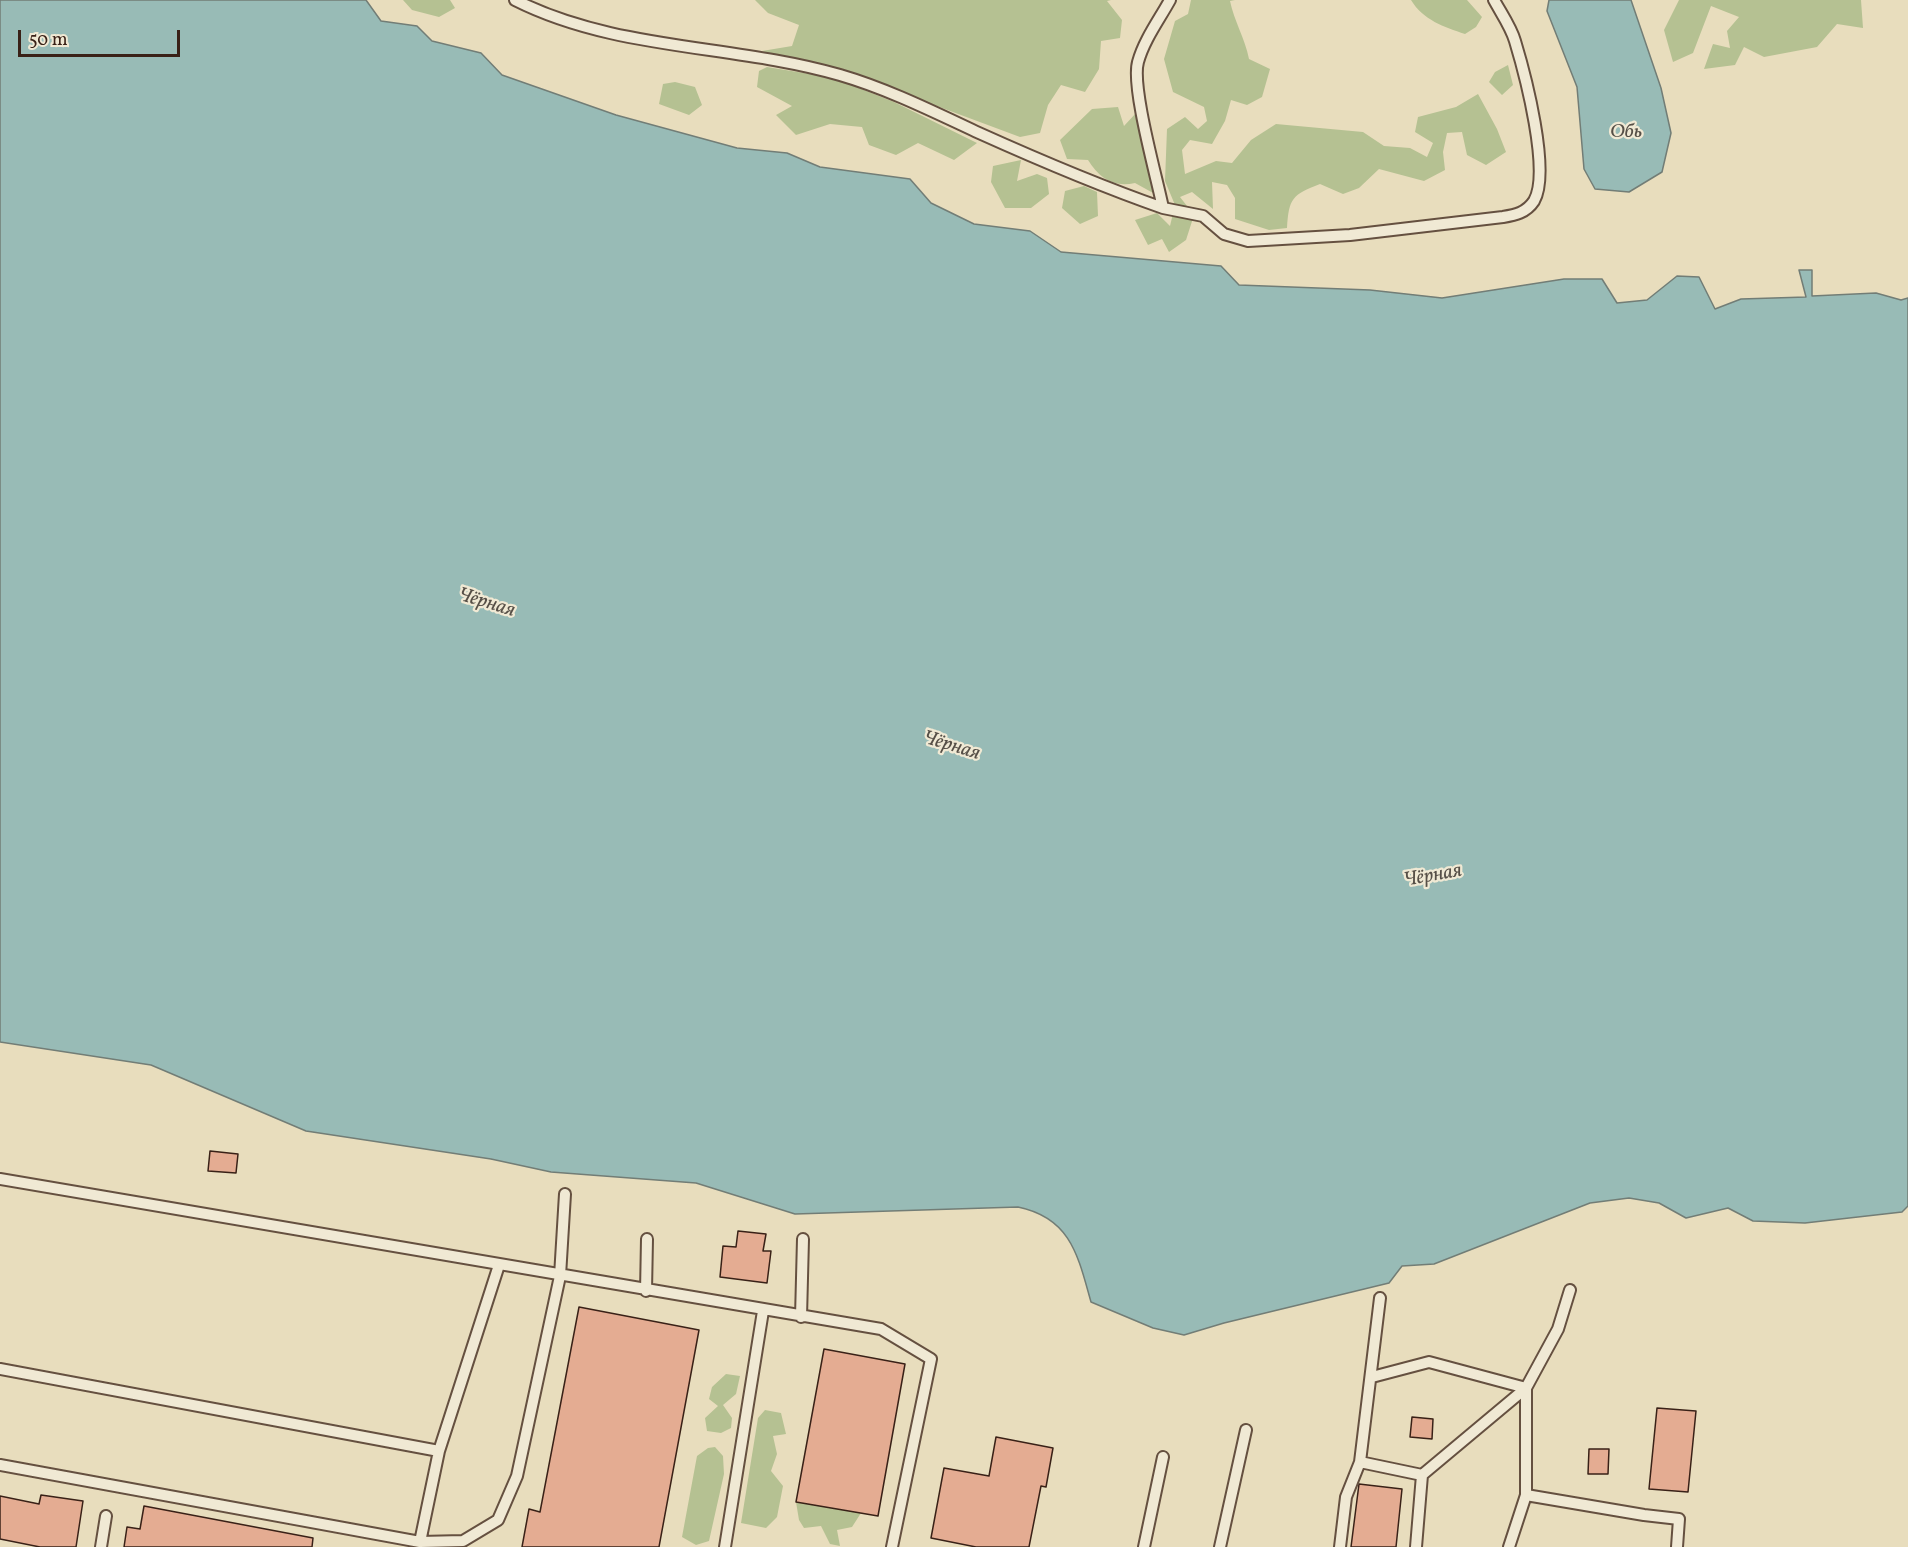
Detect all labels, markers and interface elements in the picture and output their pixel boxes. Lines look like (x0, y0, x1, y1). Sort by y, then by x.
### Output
scale bar (21, 18, 183, 56)
text: 50 m (29, 28, 68, 53)
water label: Обь (1610, 121, 1642, 145)
water label: Чёрная (454, 584, 518, 624)
water label: Чёрная (919, 727, 983, 767)
water label: Чёрная (1402, 860, 1464, 894)

